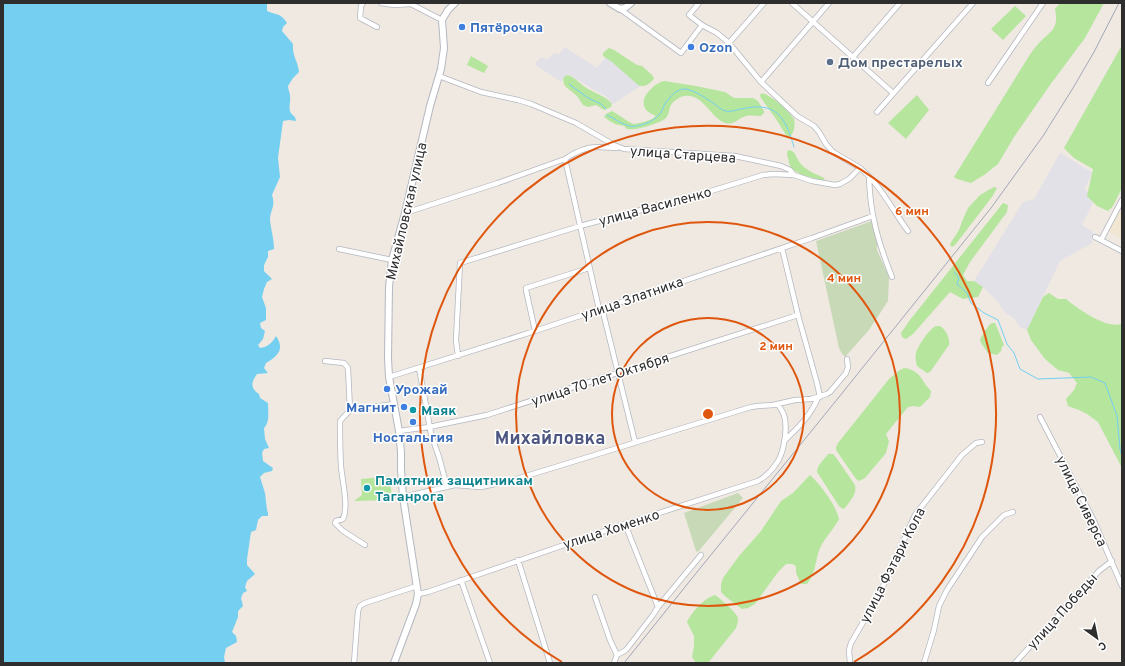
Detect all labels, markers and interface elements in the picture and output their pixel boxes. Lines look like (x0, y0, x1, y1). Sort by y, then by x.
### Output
place label: Пятёрочка (470, 20, 543, 37)
marker: Пятёрочка (457, 22, 467, 32)
place label: Ozon (699, 40, 732, 57)
marker: Ozon (686, 42, 696, 52)
place label: Дом престарелых (838, 55, 963, 72)
marker: Дом престарелых (825, 57, 835, 67)
street label: Михайловская улица (383, 141, 432, 282)
street label: улица Старцева (629, 143, 736, 168)
street label: улица Василенко (597, 184, 714, 231)
text: 6 мин (895, 204, 929, 220)
text: 4 мин (827, 271, 861, 287)
street label: улица Златника (579, 274, 686, 325)
text: 2 мин (759, 339, 793, 355)
street label: улица 70 лет Октября (529, 350, 672, 411)
place label: Урожай (395, 382, 448, 399)
marker: Урожай (382, 384, 392, 394)
place label: Магнит (346, 400, 396, 417)
marker: Магнит (399, 402, 409, 412)
place label: Маяк (421, 403, 457, 420)
marker: Маяк (408, 405, 418, 415)
centre of rings (701, 407, 715, 421)
marker: Ностальгия (408, 417, 418, 427)
district label: Михайловка (495, 428, 605, 451)
place label: Ностальгия (373, 430, 453, 447)
street label: улица Сиверса (1051, 453, 1110, 550)
place label: Памятник защитникам Таганрога (375, 473, 533, 506)
marker: Памятник защитникам Таганрога (362, 483, 372, 493)
street label: улица Фэтари Кола (857, 505, 930, 626)
street label: улица Хоменко (561, 507, 662, 554)
street label: улица Победы (1024, 570, 1102, 654)
north arrow (1077, 618, 1117, 658)
text: С (1095, 638, 1109, 653)

